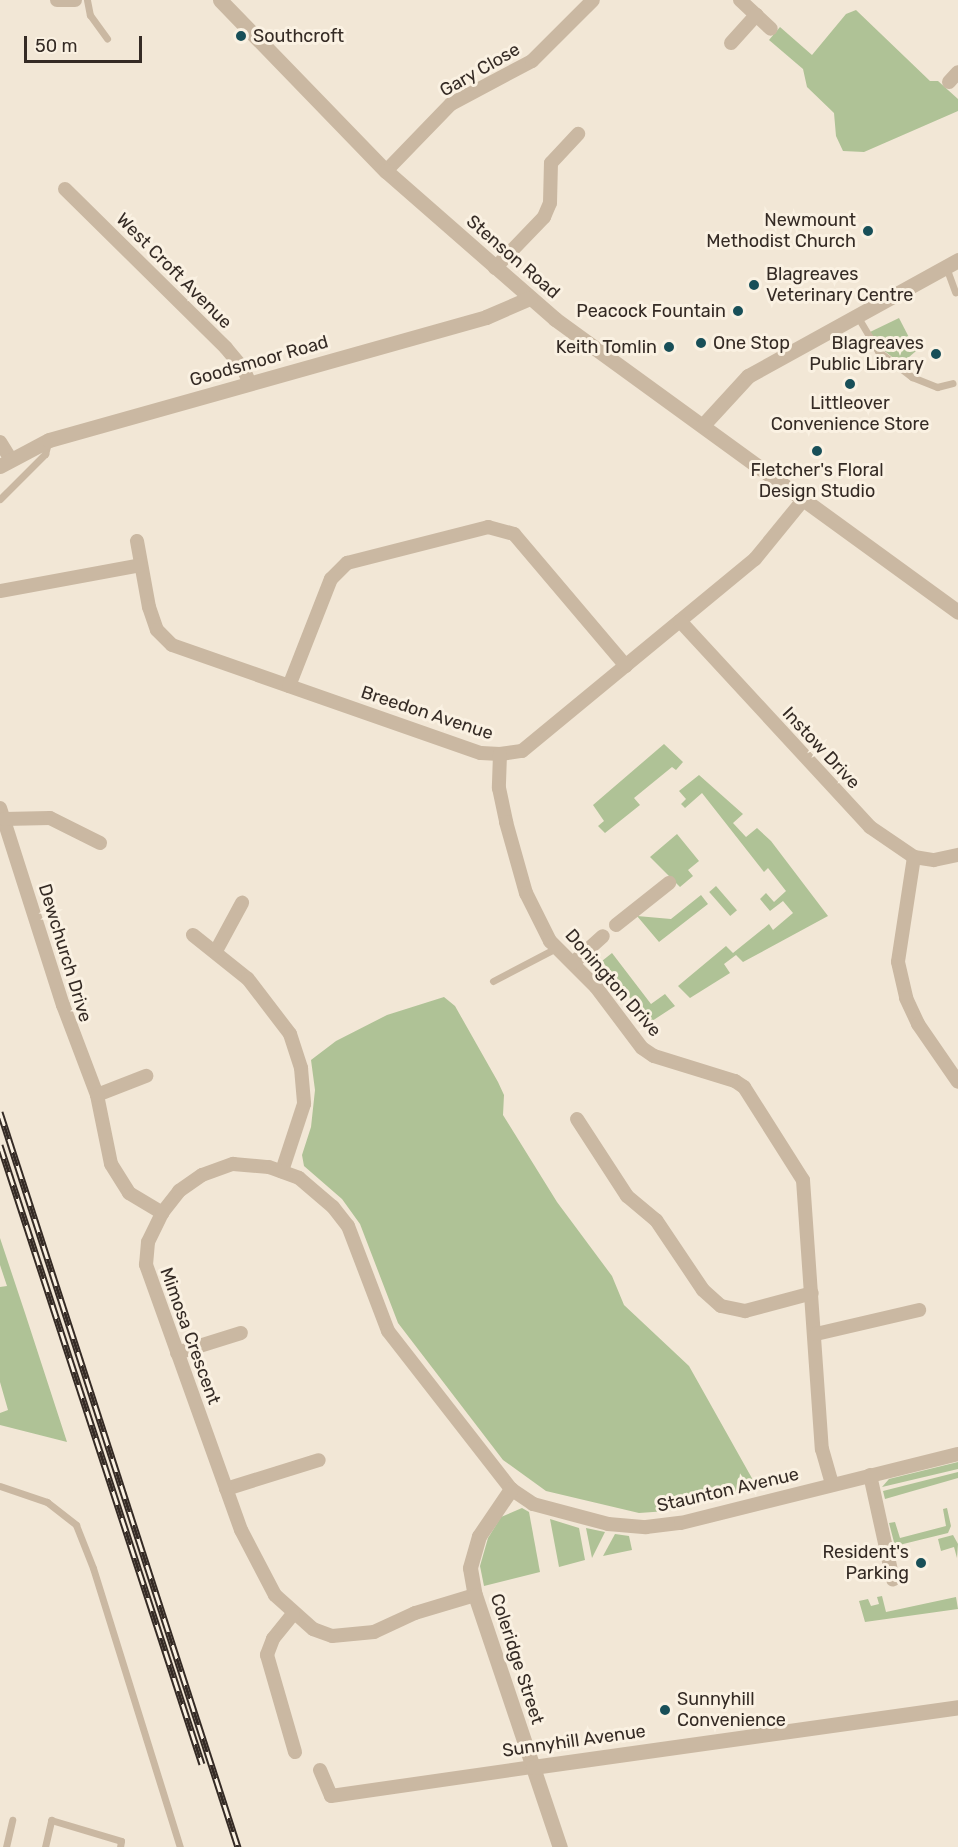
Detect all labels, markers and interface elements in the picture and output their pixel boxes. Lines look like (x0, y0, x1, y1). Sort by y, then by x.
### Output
scale bar (27, 24, 146, 62)
place label: Southcroft (253, 25, 344, 47)
marker: Southcroft (234, 29, 248, 43)
text: 50 m (35, 35, 78, 57)
street label: Gary Close (436, 38, 524, 102)
street label: West Croft Avenue (112, 209, 236, 333)
place label: Newmount Methodist Church (706, 210, 856, 252)
street label: Stenson Road (462, 211, 564, 303)
marker: Newmount Methodist Church (861, 224, 875, 238)
place label: Blagreaves Veterinary Centre (766, 264, 914, 306)
marker: Blagreaves Veterinary Centre (747, 278, 761, 292)
place label: Peacock Fountain (576, 300, 726, 322)
marker: Peacock Fountain (731, 304, 745, 318)
street label: Goodsmoor Road (187, 331, 331, 391)
place label: One Stop (713, 332, 790, 354)
place label: Blagreaves Public Library (809, 333, 924, 376)
place label: Keith Tomlin (555, 336, 657, 358)
marker: One Stop (694, 336, 708, 350)
marker: Keith Tomlin (662, 340, 676, 354)
marker: Blagreaves Public Library (929, 347, 943, 361)
marker: Littleover Convenience Store (843, 377, 857, 391)
place label: Littleover Convenience Store (771, 393, 929, 436)
marker: Fletcher's Floral Design Studio (810, 444, 824, 458)
place label: Fletcher's Floral Design Studio (750, 460, 884, 502)
street label: Breedon Avenue (358, 681, 496, 745)
street label: Instow Drive (778, 703, 864, 793)
street label: Dewchurch Drive (34, 881, 96, 1025)
street label: Donington Drive (560, 925, 666, 1041)
street label: Mimosa Crescent (155, 1265, 225, 1407)
street label: Staunton Avenue (655, 1463, 801, 1517)
place label: Resident's Parking (822, 1542, 909, 1584)
marker: Resident's Parking (914, 1556, 928, 1570)
street label: Coleridge Street (486, 1591, 548, 1727)
place label: Sunnyhill Convenience (677, 1689, 786, 1732)
marker: Sunnyhill Convenience (658, 1703, 672, 1717)
street label: Sunnyhill Avenue (501, 1720, 647, 1762)

